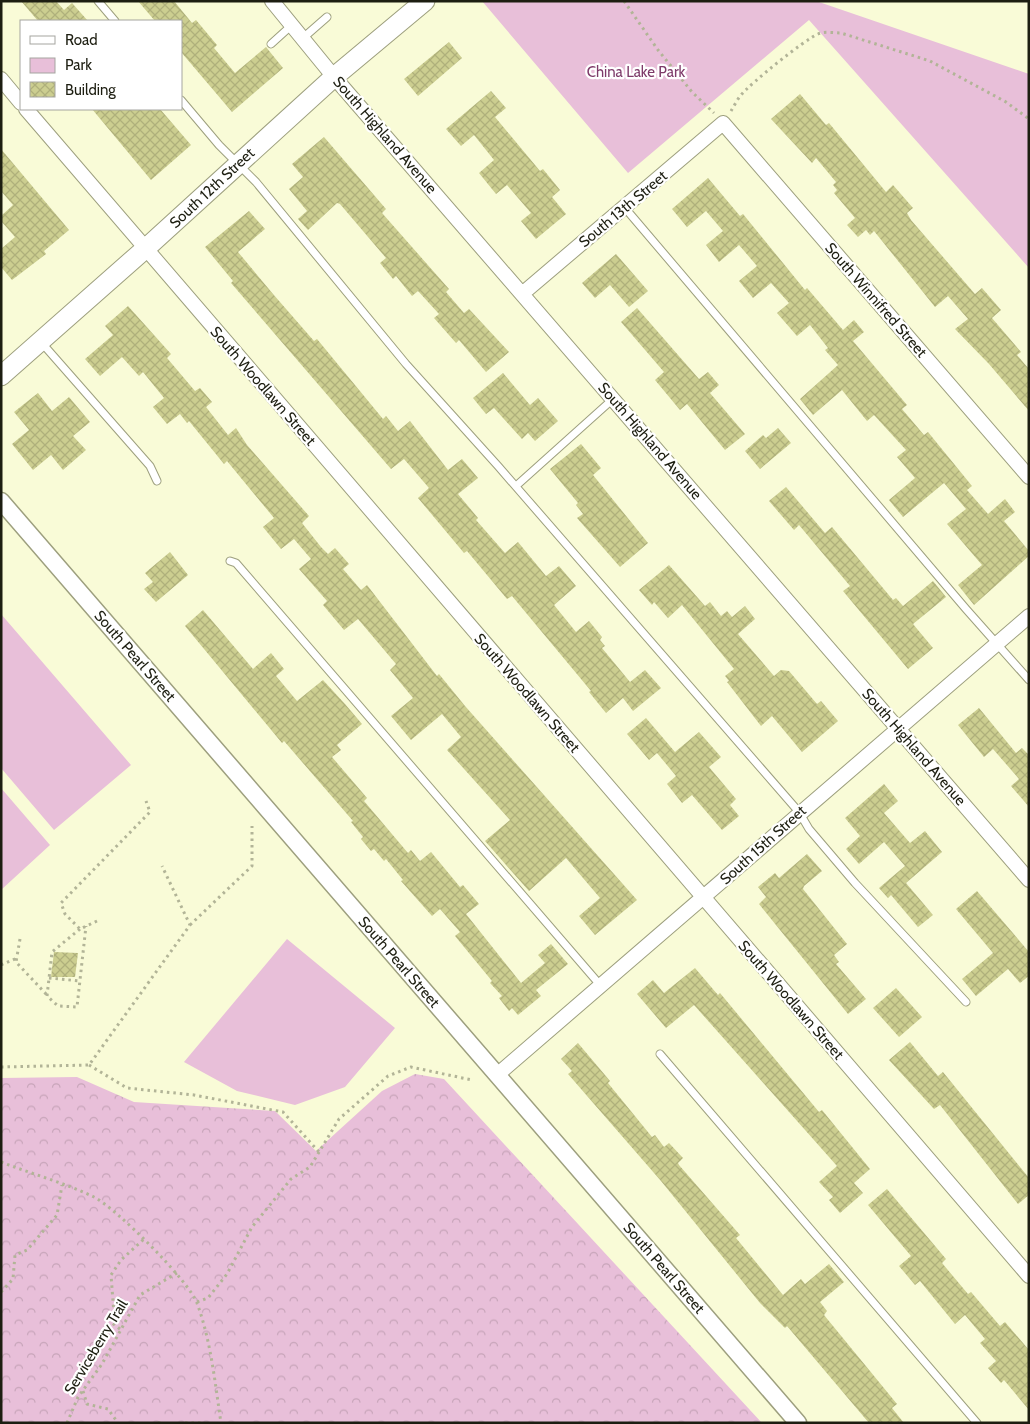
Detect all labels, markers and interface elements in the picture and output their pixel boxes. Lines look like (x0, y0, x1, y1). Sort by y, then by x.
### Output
legend (20, 20, 182, 110)
text: Road (65, 31, 98, 49)
text: Park (65, 56, 92, 74)
park label: China Lake Park (587, 63, 686, 81)
street label: South Highland Avenue (329, 73, 441, 197)
text: Building (65, 81, 116, 99)
street label: South 12th Street (166, 144, 258, 232)
street label: South 13th Street (575, 167, 671, 251)
street label: South Winnifred Street (821, 239, 931, 361)
street label: South Woodlawn Street (206, 323, 320, 449)
street label: South Highland Avenue (594, 379, 706, 503)
street label: South Pearl Street (91, 607, 179, 705)
street label: South Woodlawn Street (470, 630, 584, 756)
street label: South Highland Avenue (858, 685, 970, 809)
street label: South 15th Street (716, 802, 810, 888)
street label: South Pearl Street (355, 913, 443, 1011)
street label: South Woodlawn Street (734, 937, 848, 1063)
street label: South Pearl Street (620, 1219, 708, 1317)
street label: Serviceberry Trail (61, 1296, 132, 1398)

